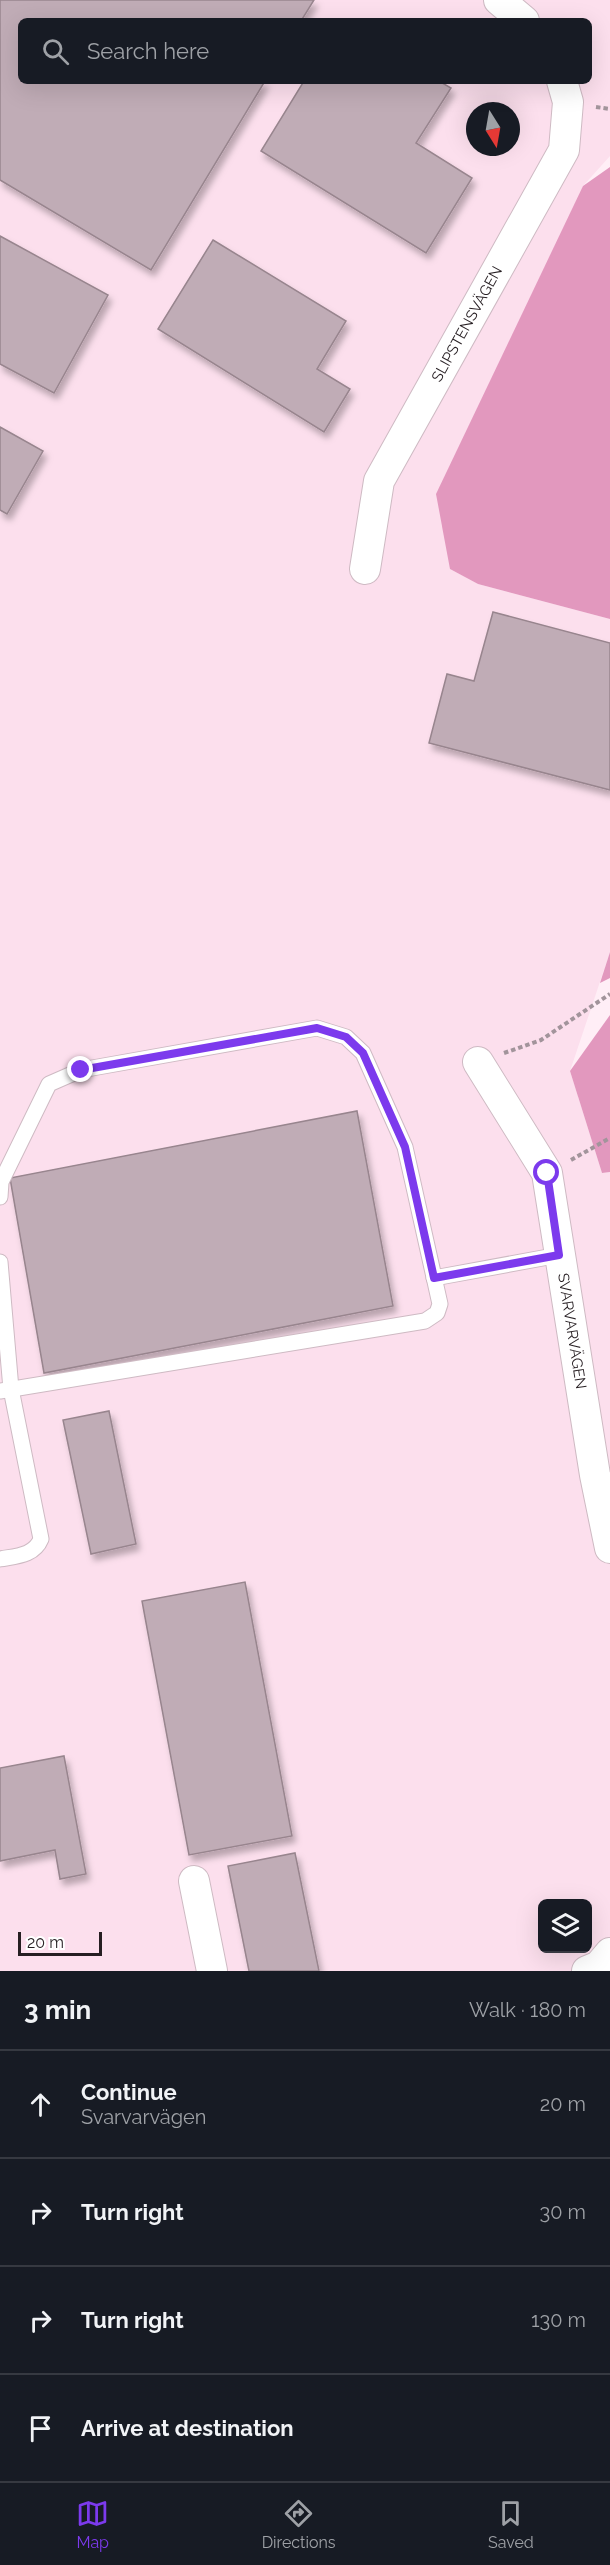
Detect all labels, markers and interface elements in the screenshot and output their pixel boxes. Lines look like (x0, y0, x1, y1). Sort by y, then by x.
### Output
search box (18, 18, 592, 84)
icon: search (39, 35, 72, 68)
text: Search here (87, 38, 209, 64)
north arrow (466, 102, 520, 156)
street label: SLIPSTENSVÄGEN (427, 263, 506, 385)
route end (67, 1056, 93, 1082)
route start (533, 1159, 559, 1185)
street label: SVARVARVÄGEN (554, 1272, 591, 1390)
map controls (538, 1899, 592, 1953)
button: layers (538, 1899, 592, 1953)
scale bar (18, 1929, 102, 1956)
text: 20 m (27, 1933, 64, 1952)
text: 3 min (24, 1995, 91, 2025)
text: Walk · 180 m (469, 1998, 586, 2022)
text: Continue (81, 2079, 177, 2105)
icon: ahead (24, 2088, 57, 2121)
text: 20 m (540, 2092, 586, 2116)
text: Svarvarvägen (81, 2105, 207, 2129)
icon: right (24, 2196, 57, 2229)
text: Turn right (81, 2199, 184, 2225)
text: 30 m (540, 2200, 586, 2224)
icon: right (24, 2304, 57, 2337)
text: Turn right (81, 2307, 184, 2333)
text: 130 m (531, 2308, 586, 2332)
icon: arrive (24, 2412, 57, 2445)
text: Arrive at destination (81, 2415, 294, 2441)
tab: Map (76, 2497, 109, 2552)
tab: Directions (262, 2497, 336, 2552)
tab: Saved (488, 2497, 534, 2552)

